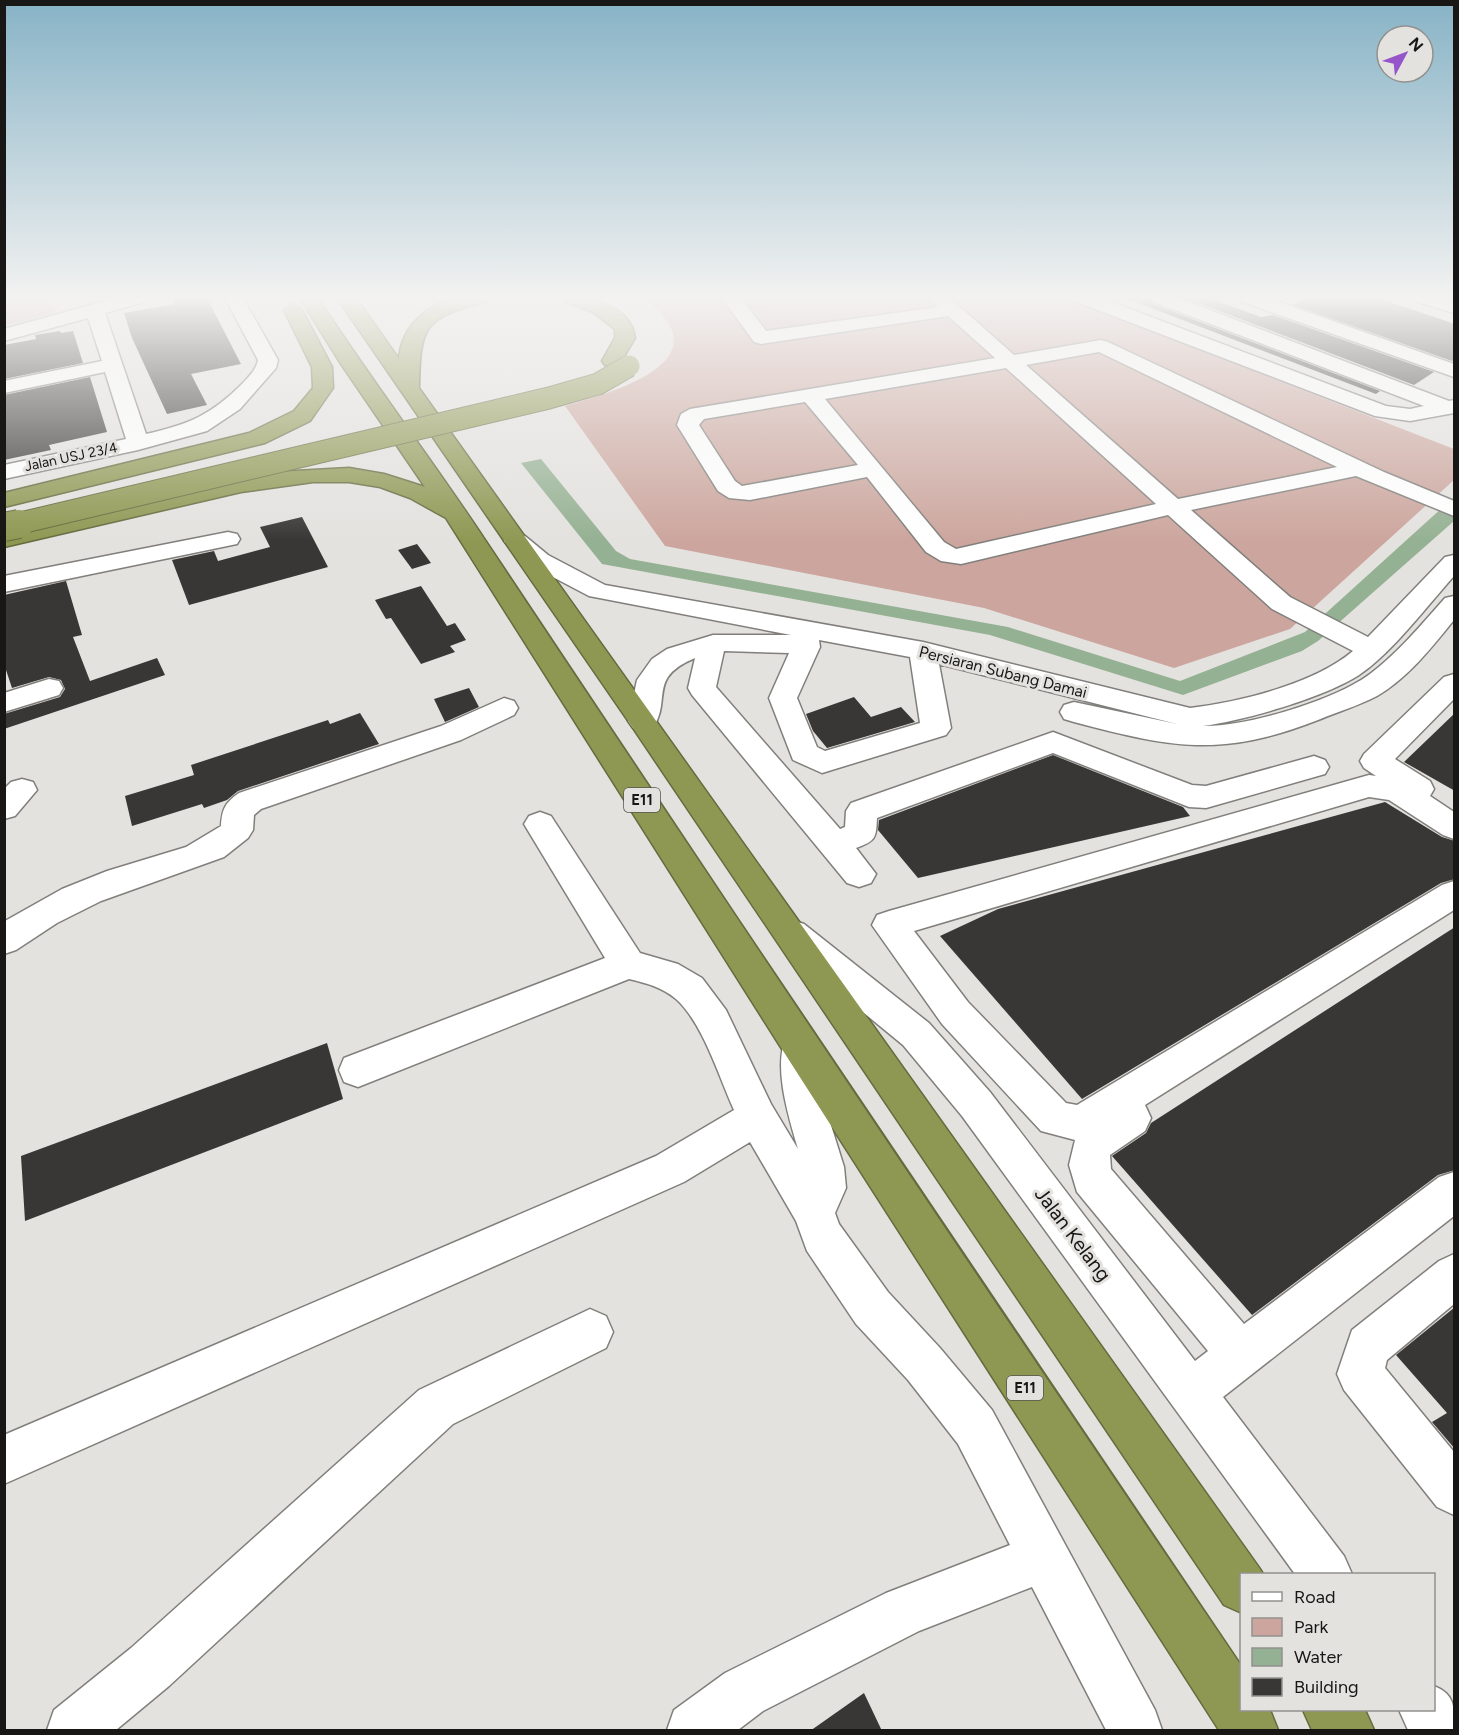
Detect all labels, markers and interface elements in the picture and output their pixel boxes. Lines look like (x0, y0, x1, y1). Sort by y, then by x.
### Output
north arrow (1375, 24, 1435, 84)
text: N (1405, 34, 1427, 55)
street label: Jalan USJ 23/4 (23, 439, 119, 475)
street label: Persiaran Subang Damai (917, 642, 1089, 702)
road number: E11 (624, 788, 660, 812)
street label: Jalan Kelang (1030, 1182, 1116, 1286)
road number: E11 (1007, 1376, 1043, 1400)
legend (1240, 1573, 1435, 1711)
text: Road (1294, 1586, 1335, 1608)
text: Park (1294, 1616, 1329, 1638)
text: Water (1294, 1646, 1342, 1668)
text: Building (1294, 1676, 1359, 1698)

